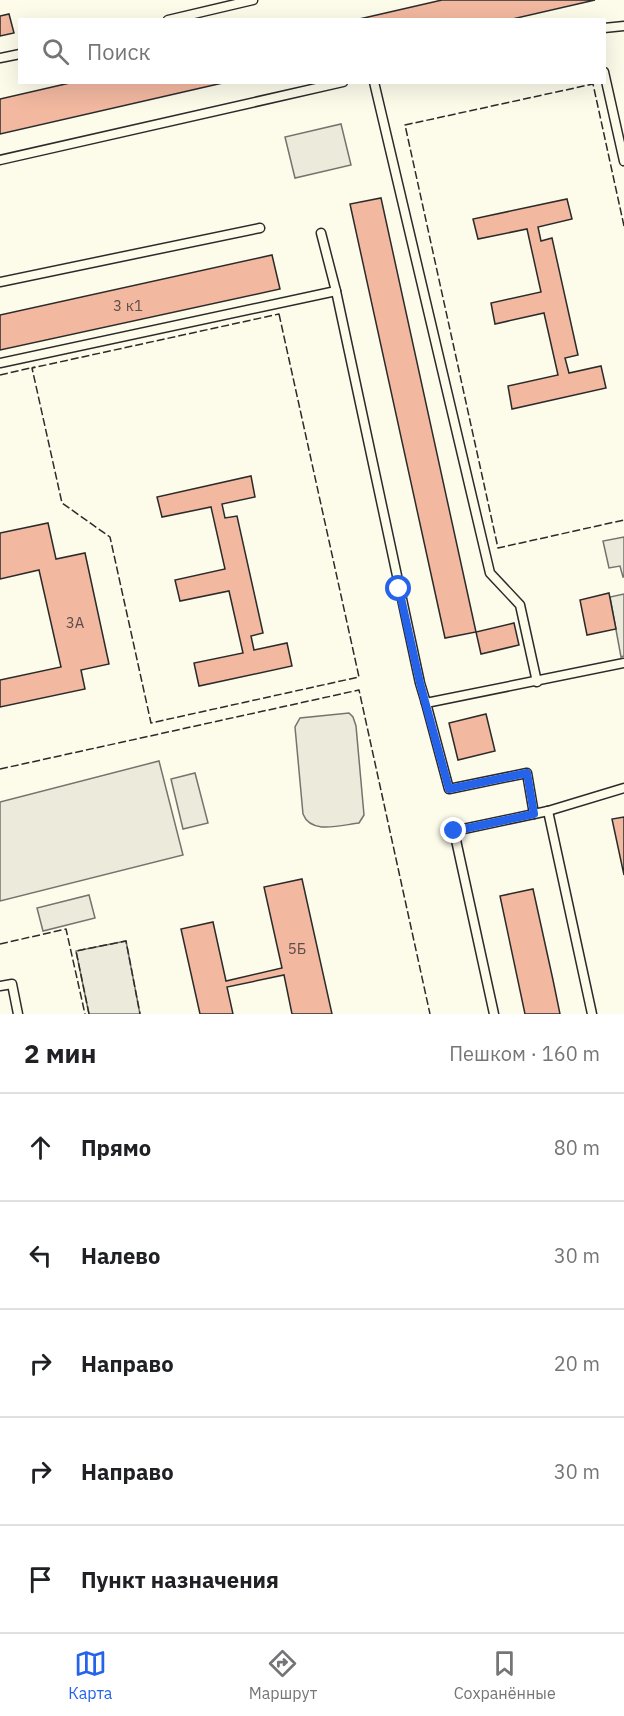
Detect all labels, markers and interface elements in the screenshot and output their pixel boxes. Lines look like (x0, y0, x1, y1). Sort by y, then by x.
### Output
search box (18, 18, 606, 84)
icon: search (39, 35, 72, 68)
text: Поиск (87, 37, 151, 66)
house number: 3 к1 (113, 296, 143, 315)
route start (385, 575, 411, 601)
house number: 3А (66, 613, 85, 632)
route end (440, 817, 466, 843)
house number: 5Б (288, 939, 306, 958)
text: 2 мин (24, 1036, 96, 1070)
text: Пешком · 160 m (449, 1040, 600, 1067)
icon: ahead (24, 1131, 57, 1164)
text: Прямо (81, 1133, 151, 1162)
text: 80 m (554, 1134, 600, 1161)
icon: left (24, 1239, 57, 1272)
text: Налево (81, 1241, 160, 1270)
text: 30 m (554, 1242, 600, 1269)
icon: right (24, 1347, 57, 1380)
text: Направо (81, 1349, 174, 1378)
text: 20 m (554, 1350, 600, 1377)
icon: right (24, 1455, 57, 1488)
text: Направо (81, 1457, 174, 1486)
text: 30 m (554, 1458, 600, 1485)
icon: arrive (24, 1563, 57, 1596)
text: Пункт назначения (81, 1565, 279, 1594)
tab: Карта (68, 1647, 112, 1703)
tab: Маршрут (249, 1647, 317, 1703)
tab: Сохранённые (454, 1647, 556, 1703)

